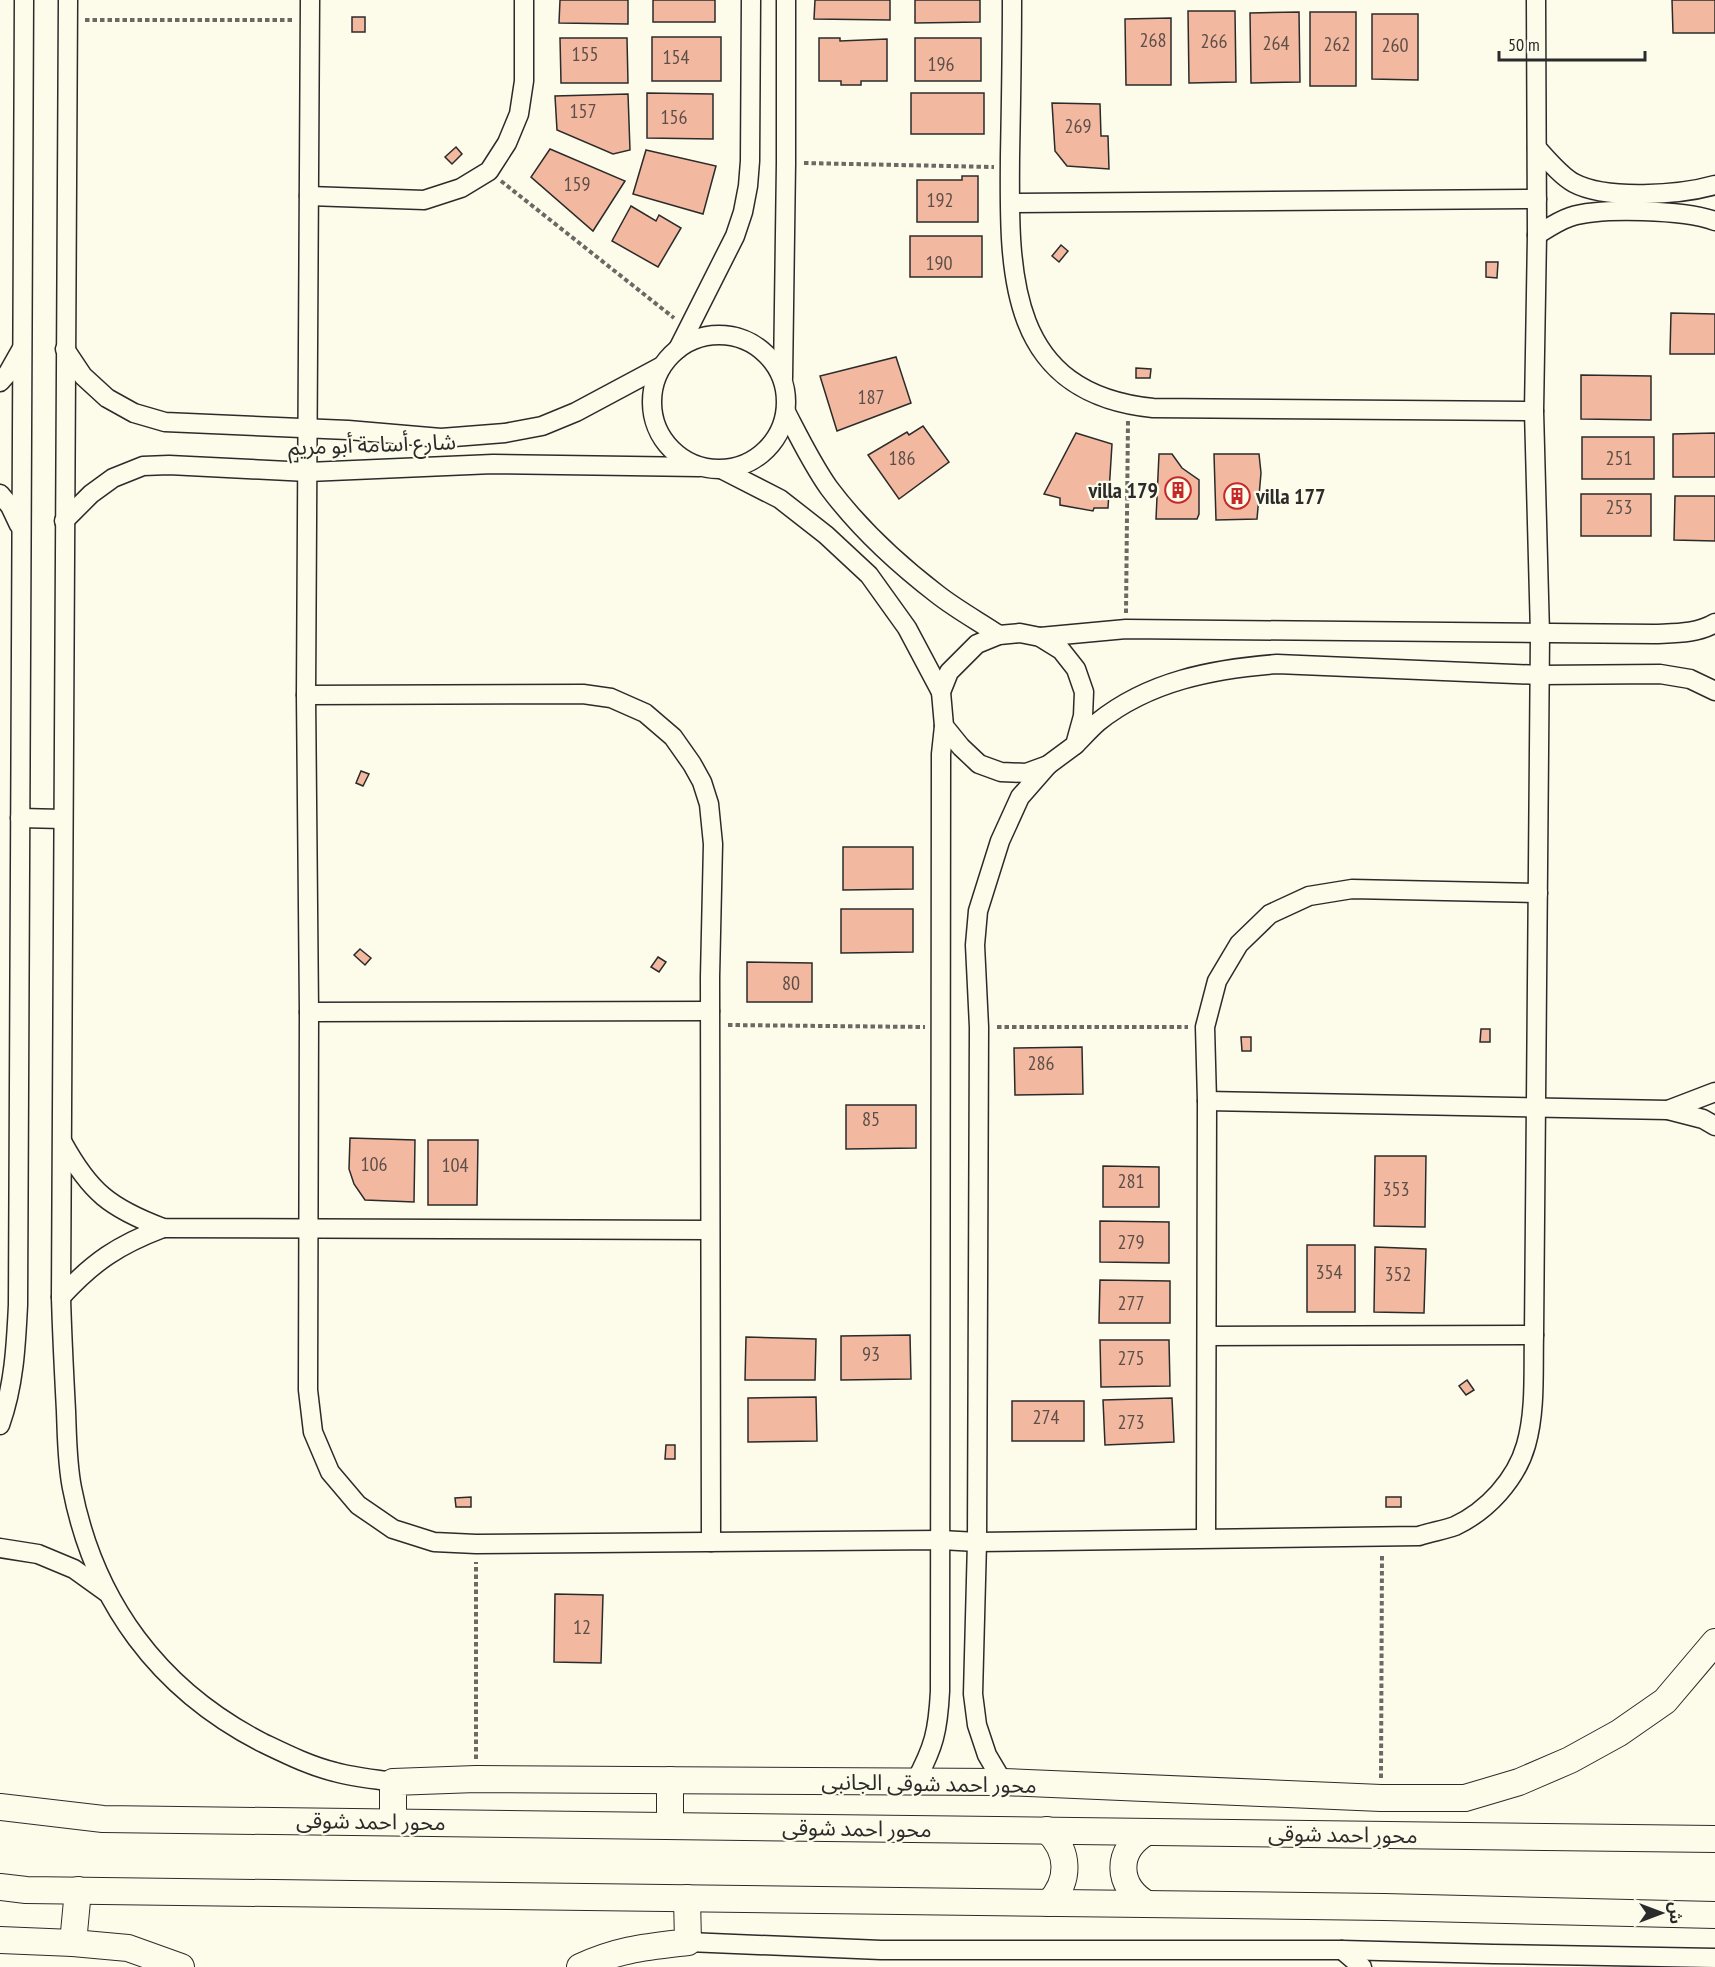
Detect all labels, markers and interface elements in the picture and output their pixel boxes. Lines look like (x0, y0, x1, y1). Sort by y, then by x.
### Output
scale bar (1499, 24, 1644, 62)
house number: 268 (1140, 27, 1167, 53)
house number: 266 (1201, 28, 1228, 54)
house number: 264 (1263, 30, 1290, 56)
house number: 262 (1324, 31, 1351, 57)
house number: 260 (1382, 32, 1409, 58)
text: 50 m (1508, 33, 1540, 56)
house number: 155 (572, 41, 599, 67)
house number: 154 (663, 44, 690, 70)
house number: 196 (928, 51, 955, 77)
house number: 157 (570, 98, 597, 124)
house number: 156 (661, 104, 688, 130)
house number: 269 (1065, 113, 1092, 139)
house number: 159 (564, 171, 591, 197)
house number: 192 (927, 187, 954, 213)
house number: 190 (926, 250, 953, 276)
house number: 187 (858, 384, 885, 410)
street label: شارع أسامة أبو مريم (288, 427, 457, 464)
house number: 186 (889, 445, 916, 471)
house number: 251 (1606, 445, 1633, 471)
building icon: villa 179 (1163, 475, 1193, 505)
place label: villa 179 (1087, 476, 1158, 504)
building icon: villa 177 (1222, 481, 1252, 511)
place label: villa 177 (1255, 482, 1326, 510)
house number: 253 (1606, 494, 1633, 520)
house number: 80 (782, 970, 800, 996)
house number: 286 (1028, 1050, 1055, 1076)
house number: 85 (862, 1106, 880, 1132)
house number: 106 (361, 1151, 388, 1177)
house number: 104 (442, 1152, 469, 1178)
house number: 281 (1118, 1168, 1145, 1194)
house number: 353 (1383, 1176, 1410, 1202)
house number: 279 (1118, 1229, 1145, 1255)
house number: 354 (1316, 1259, 1343, 1285)
house number: 352 (1385, 1261, 1412, 1287)
house number: 277 (1118, 1290, 1145, 1316)
house number: 93 (862, 1341, 880, 1367)
house number: 275 (1118, 1345, 1145, 1371)
house number: 274 (1033, 1404, 1060, 1430)
house number: 273 (1118, 1409, 1145, 1435)
house number: 12 (573, 1614, 591, 1640)
street label: محور احمد شوقى الجانبى (821, 1767, 1037, 1799)
street label: محور احمد شوقى (296, 1806, 446, 1836)
street label: محور احمد شوقى (782, 1813, 932, 1843)
street label: محور احمد شوقى (1268, 1819, 1418, 1849)
north arrow (1631, 1883, 1691, 1943)
text: ش (1666, 1902, 1686, 1924)

